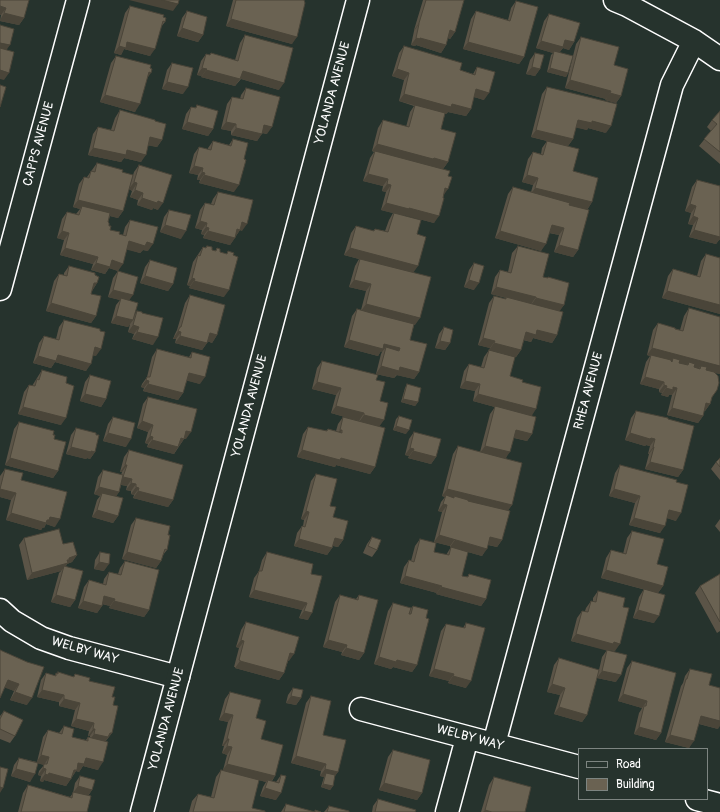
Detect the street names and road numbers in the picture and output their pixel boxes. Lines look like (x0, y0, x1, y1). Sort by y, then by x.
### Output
street label: YOLANDA AVENUE (312, 40, 354, 146)
street label: CAPPS AVENUE (20, 100, 58, 188)
street label: RHEA AVENUE (571, 351, 607, 431)
street label: YOLANDA AVENUE (229, 353, 271, 459)
street label: WELBY WAY (50, 634, 120, 668)
street label: YOLANDA AVENUE (146, 666, 188, 772)
street label: WELBY WAY (435, 722, 505, 754)

